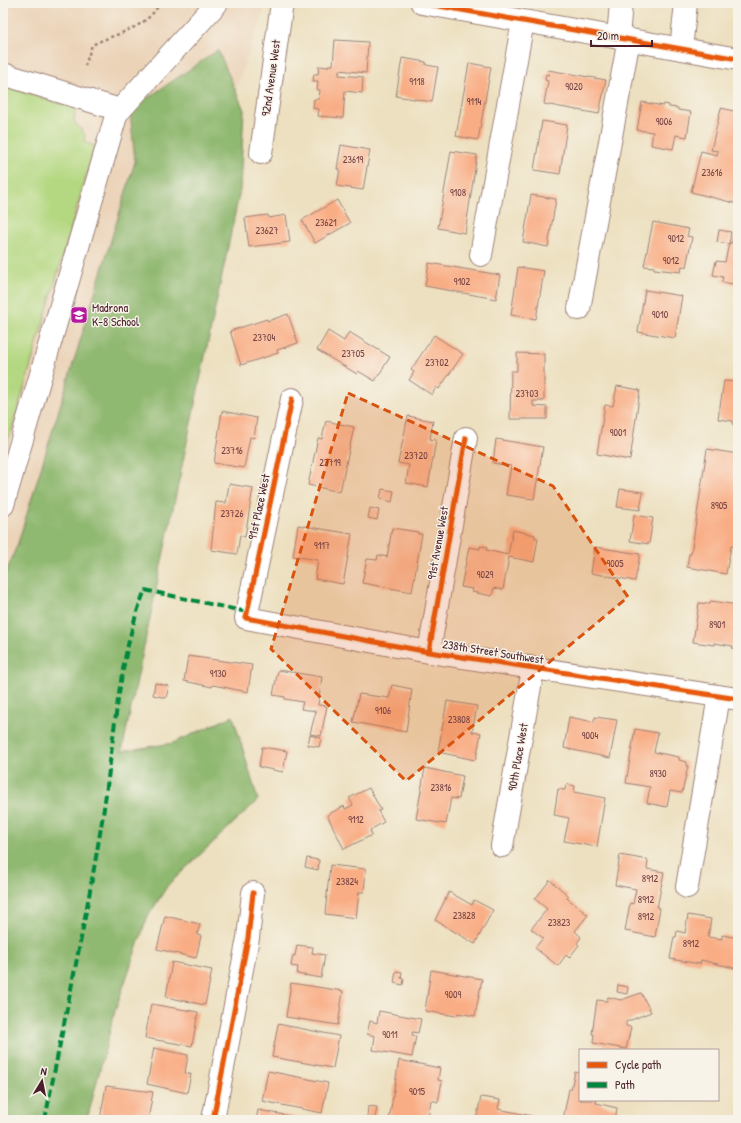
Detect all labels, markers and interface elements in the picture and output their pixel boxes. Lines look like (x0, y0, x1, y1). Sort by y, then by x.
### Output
scale bar (591, 22, 652, 48)
text: 20 m (597, 27, 619, 44)
street label: 92nd Avenue West (257, 38, 284, 117)
house number: 9118 (409, 75, 425, 88)
house number: 9020 (565, 80, 583, 93)
house number: 9114 (467, 95, 482, 108)
house number: 9006 (656, 115, 672, 128)
house number: 23619 (343, 153, 364, 166)
house number: 23616 (702, 166, 722, 179)
house number: 9108 (450, 186, 466, 199)
house number: 23621 (315, 216, 337, 229)
house number: 23627 (256, 224, 278, 237)
house number: 9012 (668, 232, 685, 245)
house number: 9012 (663, 254, 680, 267)
house number: 9102 (454, 275, 471, 288)
place label: Madrona K-8 School (92, 299, 140, 330)
school or university icon: Madrona K-8 School (69, 305, 89, 325)
house number: 9010 (652, 308, 669, 321)
house number: 23704 (253, 331, 275, 344)
house number: 23705 (342, 347, 365, 360)
house number: 23702 (425, 356, 449, 369)
house number: 23703 (515, 387, 539, 400)
house number: 9001 (610, 426, 626, 439)
house number: 23716 (221, 444, 243, 457)
house number: 23720 (404, 449, 428, 462)
house number: 23719 (319, 456, 341, 469)
street label: 91st Place West (243, 471, 274, 541)
house number: 8905 (711, 499, 728, 512)
street label: 91st Avenue West (423, 504, 452, 581)
house number: 23726 (221, 507, 243, 520)
house number: 9117 (314, 539, 330, 552)
house number: 9005 (607, 557, 624, 570)
house number: 9029 (477, 568, 494, 581)
house number: 8901 (709, 618, 725, 631)
street label: 238th Street Southwest (441, 635, 546, 668)
house number: 9130 (210, 667, 227, 680)
house number: 9106 (375, 704, 391, 717)
house number: 23808 (448, 713, 470, 726)
street label: 90th Place West (503, 721, 532, 792)
house number: 9004 (582, 729, 598, 742)
house number: 8930 (650, 767, 667, 780)
house number: 23816 (430, 781, 452, 794)
house number: 9112 (348, 813, 364, 826)
house number: 8912 (642, 872, 658, 885)
house number: 23824 (336, 875, 358, 888)
house number: 8912 (638, 893, 654, 906)
house number: 23828 (453, 909, 475, 922)
house number: 8912 (638, 910, 654, 923)
house number: 23823 (548, 916, 571, 929)
house number: 8912 (683, 937, 699, 950)
house number: 9009 (445, 988, 461, 1001)
house number: 9011 (382, 1028, 398, 1041)
legend (579, 1049, 719, 1101)
text: Cycle path (615, 1056, 661, 1073)
north arrow (22, 1061, 62, 1101)
text: N (40, 1064, 48, 1079)
text: Path (615, 1076, 635, 1093)
house number: 9015 (409, 1085, 426, 1098)

